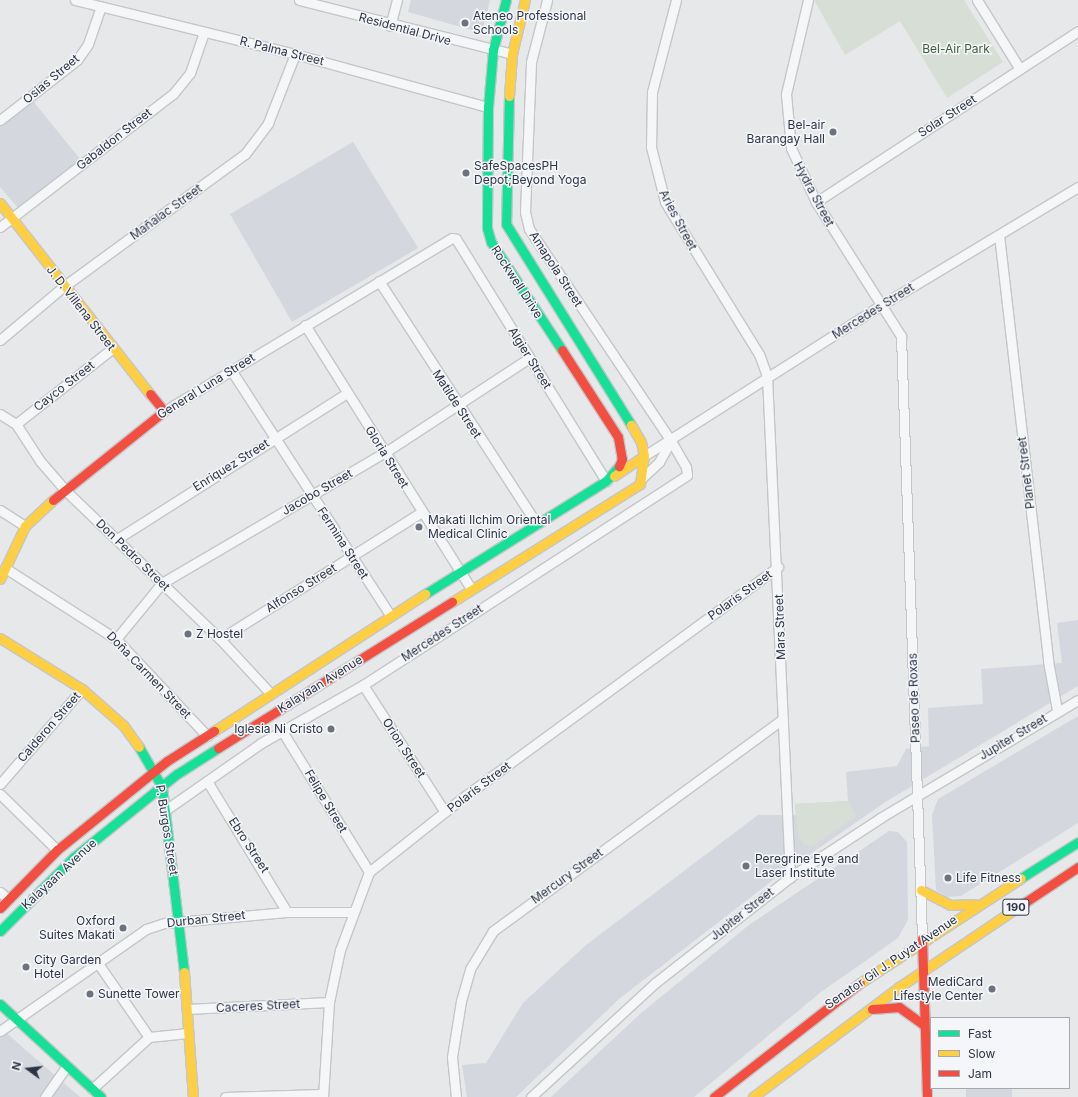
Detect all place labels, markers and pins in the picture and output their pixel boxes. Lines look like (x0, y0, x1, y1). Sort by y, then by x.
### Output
place label: Ateneo Professional Schools (473, 9, 586, 37)
marker: Ateneo Professional Schools (460, 18, 470, 28)
place label: Bel-air Barangay Hall (747, 118, 825, 146)
marker: Bel-air Barangay Hall (828, 127, 838, 137)
place label: SafeSpacesPH Depot;Beyond Yoga (474, 159, 586, 187)
marker: SafeSpacesPH Depot;Beyond Yoga (461, 168, 471, 178)
place label: Makati Ilchim Oriental Medical Clinic (428, 513, 550, 541)
marker: Makati Ilchim Oriental Medical Clinic (413, 521, 425, 533)
place label: Z Hostel (196, 627, 243, 641)
marker: Z Hostel (183, 629, 193, 639)
place label: Iglesia Ni Cristo (234, 722, 323, 736)
marker: Iglesia Ni Cristo (326, 724, 336, 734)
place label: Peregrine Eye and Laser Institute (755, 852, 859, 880)
marker: Peregrine Eye and Laser Institute (740, 860, 752, 872)
place label: Life Fitness (956, 871, 1021, 885)
marker: Life Fitness (943, 873, 953, 883)
place label: Oxford Suites Makati (39, 914, 115, 942)
marker: Oxford Suites Makati (118, 923, 128, 933)
place label: City Garden Hotel (34, 953, 101, 981)
marker: City Garden Hotel (21, 962, 31, 972)
place label: MediCard Lifestyle Center (893, 975, 983, 1003)
marker: MediCard Lifestyle Center (986, 983, 998, 995)
place label: Sunette Tower (98, 987, 180, 1001)
marker: Sunette Tower (85, 989, 95, 999)

